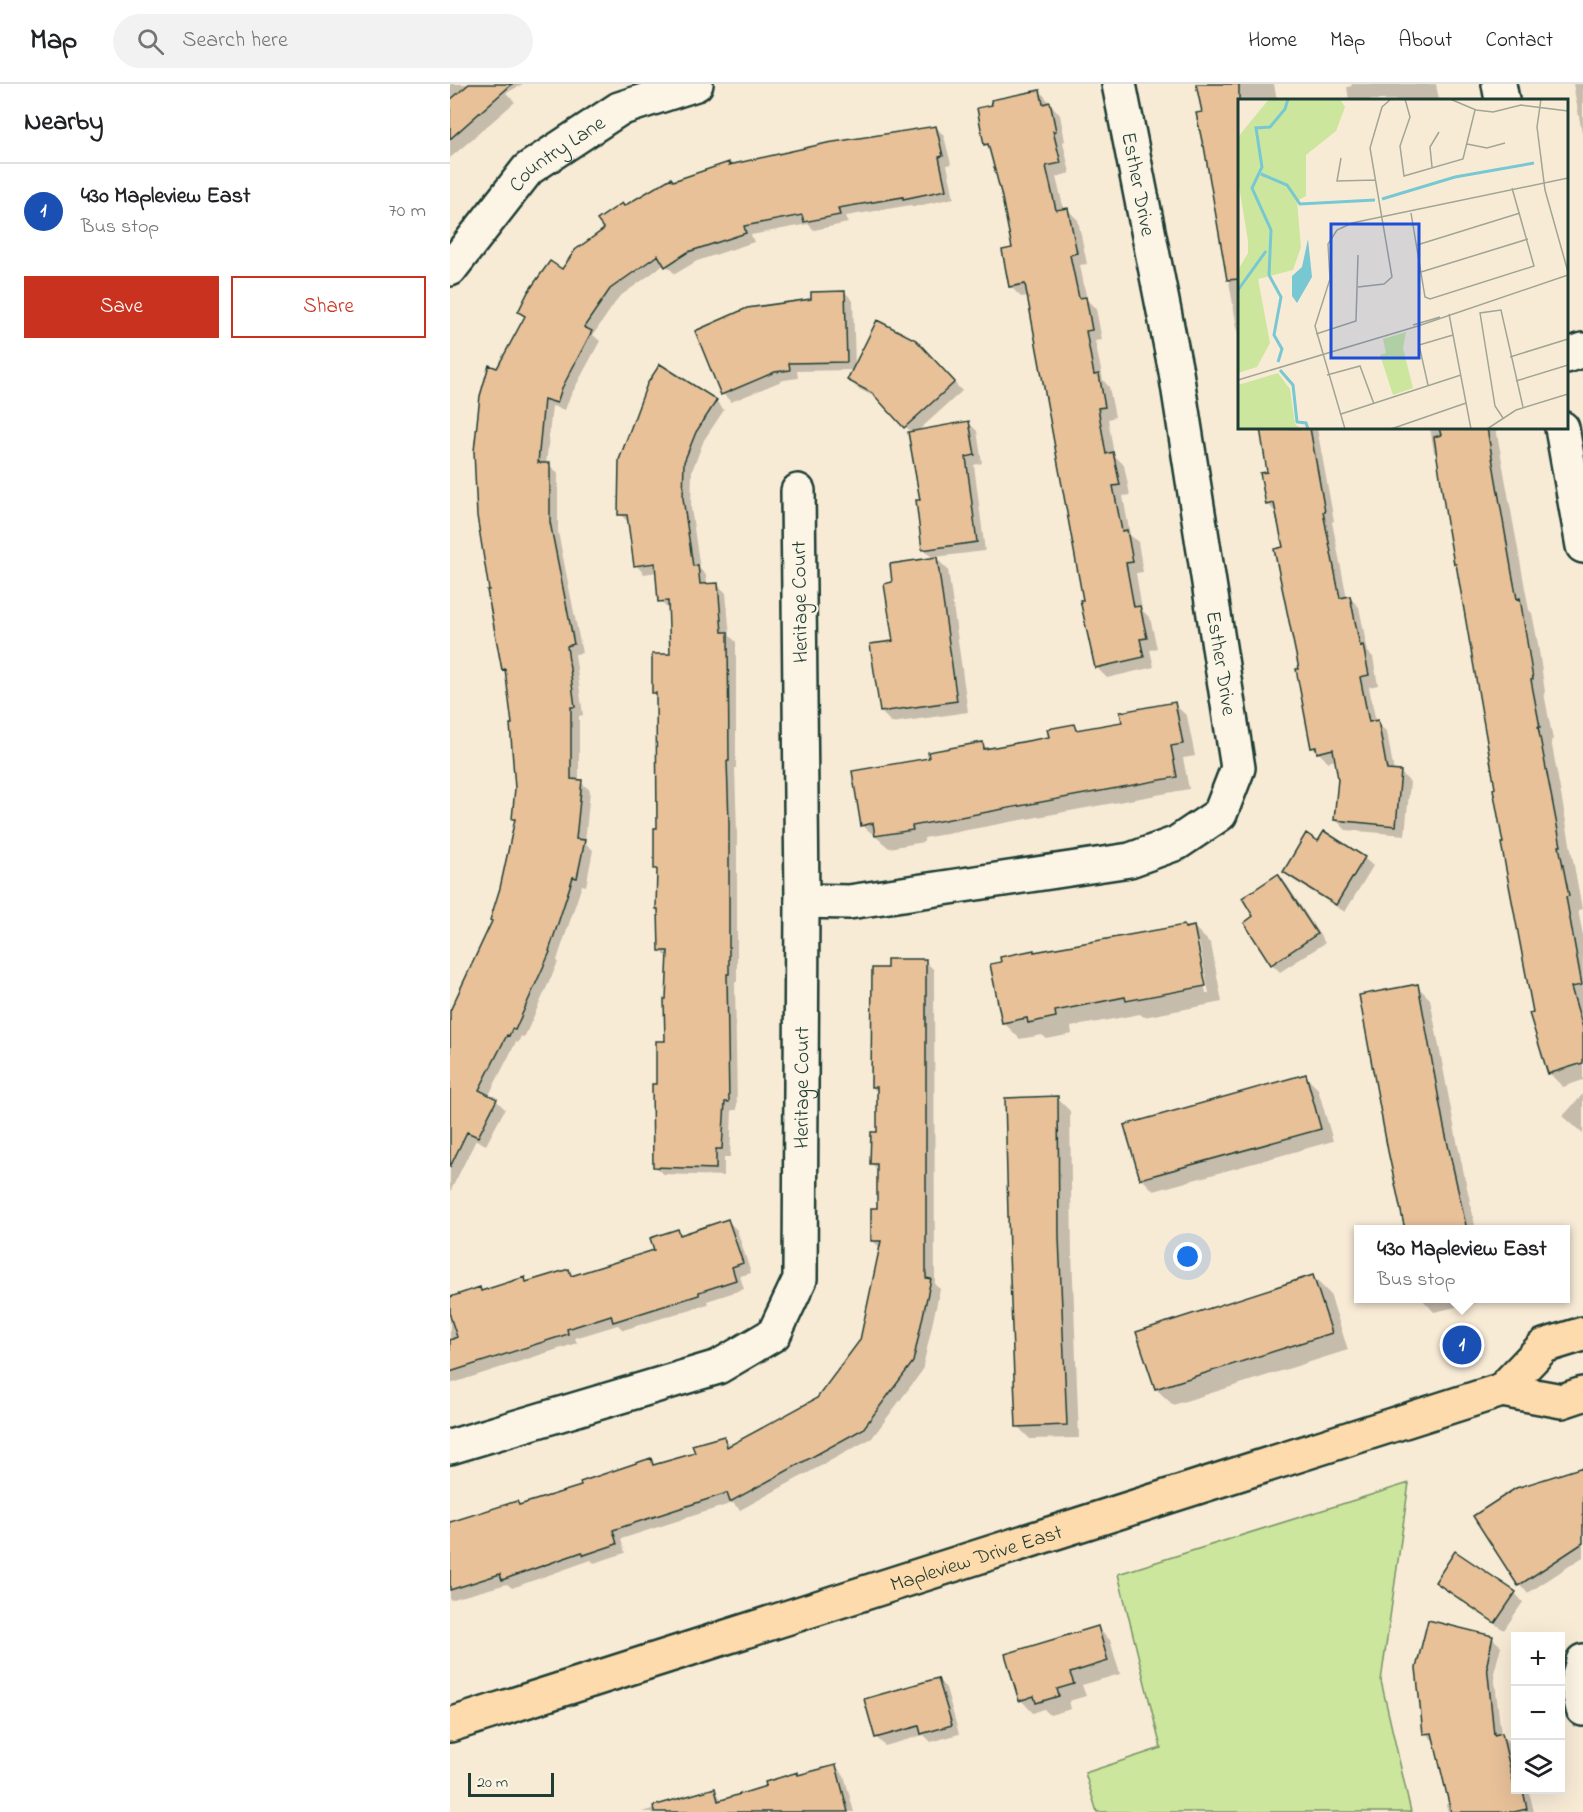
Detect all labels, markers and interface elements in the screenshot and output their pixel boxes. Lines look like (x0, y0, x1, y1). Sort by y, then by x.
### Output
search box (113, 14, 533, 68)
text: Map (30, 21, 77, 62)
icon: search (134, 25, 167, 58)
text: Search here (182, 25, 288, 57)
text: Home (1248, 26, 1297, 56)
text: Map (1330, 26, 1365, 56)
text: About (1398, 26, 1452, 56)
text: Contact (1485, 26, 1553, 56)
inset map (1238, 99, 1568, 429)
text: Nearby (24, 104, 103, 142)
street label: Country Lane (502, 109, 612, 199)
street label: Esther Drive (1112, 130, 1162, 240)
text: 430 Mapleview East (81, 181, 250, 213)
text: 1 (40, 197, 47, 226)
text: 70 m (389, 197, 426, 226)
text: Bus stop (81, 213, 159, 242)
button: Save (24, 276, 219, 338)
button: Share (231, 276, 426, 338)
street label: Heritage Court (785, 540, 819, 663)
street label: Esther Drive (1197, 609, 1243, 718)
street label: Heritage Court (788, 1026, 820, 1149)
popup (1354, 1225, 1570, 1303)
text: 430 Mapleview East (1377, 1234, 1547, 1266)
your location (1173, 1242, 1202, 1271)
text: Bus stop (1377, 1266, 1456, 1295)
pin: 1 (1442, 1322, 1482, 1368)
street label: Mapleview Drive East (887, 1518, 1066, 1601)
map controls (1511, 1632, 1565, 1794)
button: + (1511, 1632, 1565, 1686)
button: − (1511, 1686, 1565, 1740)
button: layers (1511, 1740, 1565, 1794)
scale bar (468, 1770, 554, 1798)
text: 20 m (477, 1771, 508, 1795)

